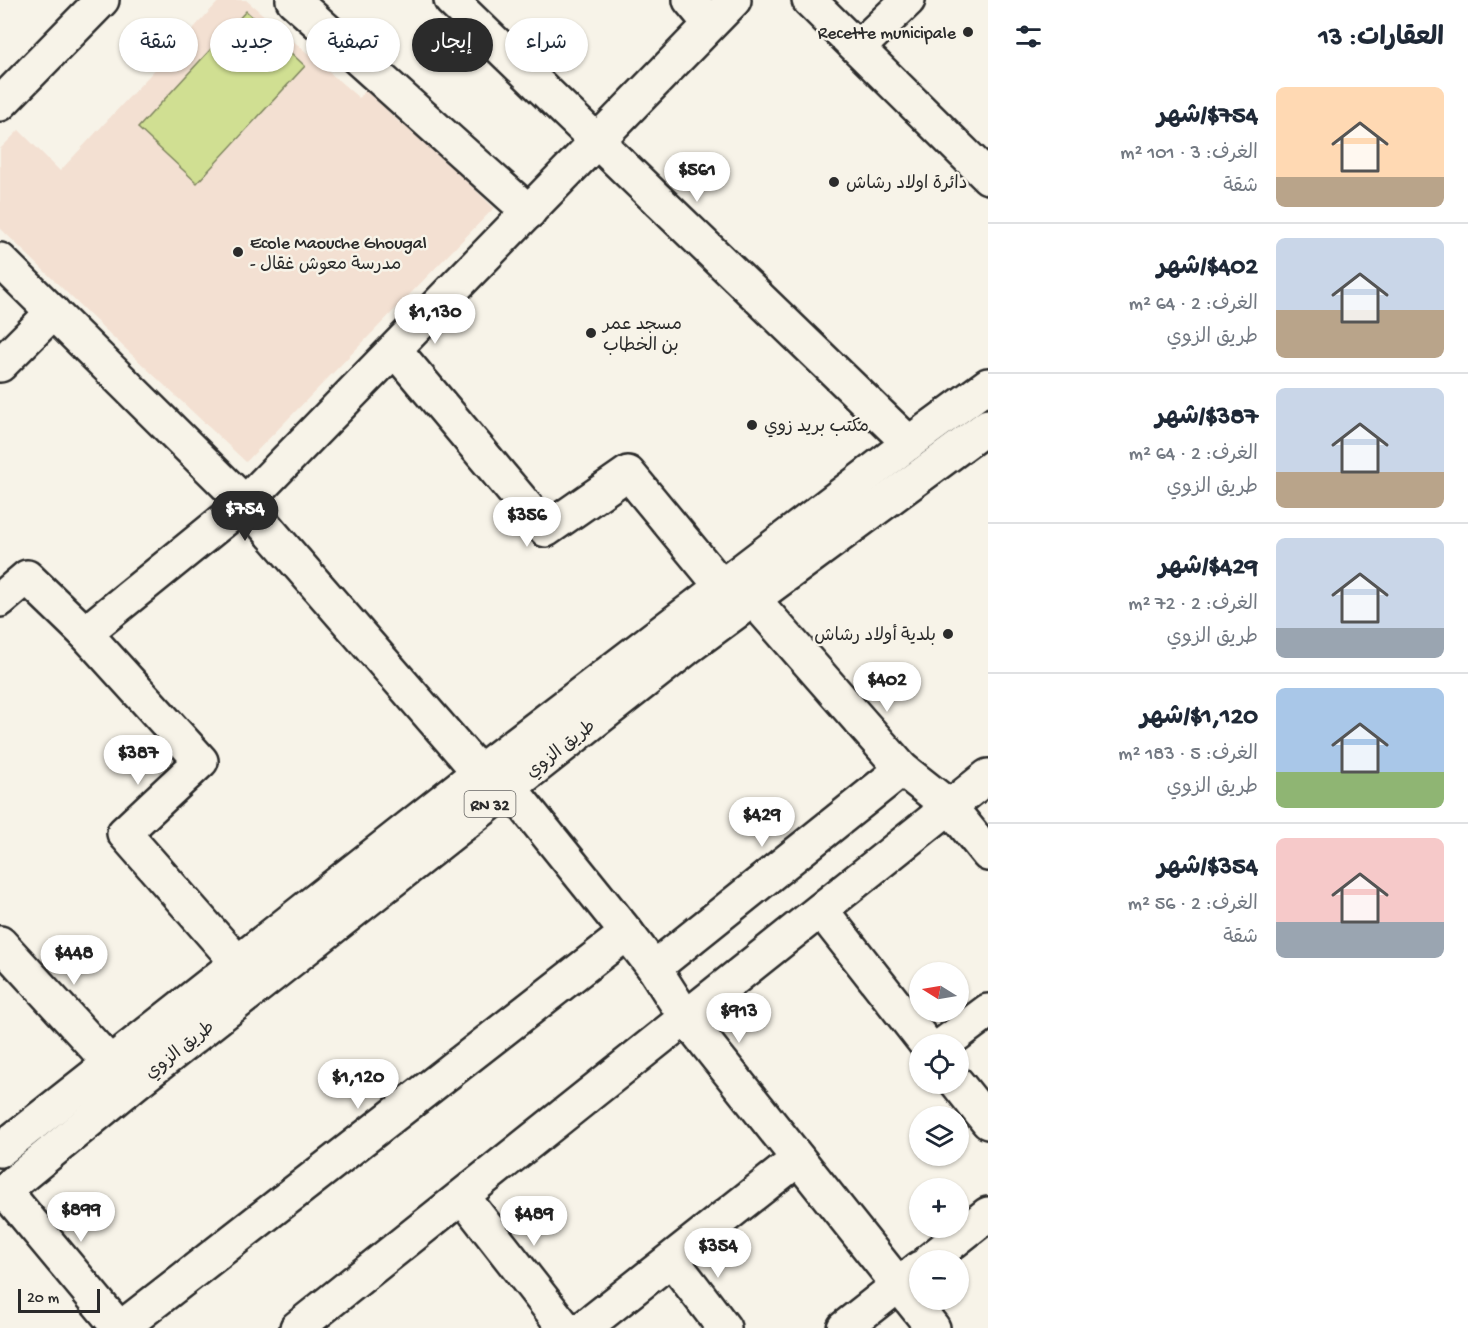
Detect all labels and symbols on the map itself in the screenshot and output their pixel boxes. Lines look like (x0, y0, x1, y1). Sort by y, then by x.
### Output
place label: Recette municipale (818, 24, 957, 45)
marker: Recette municipale (961, 25, 975, 39)
pin: $561 (661, 152, 733, 203)
place label: دائرة اولاد رشاش (846, 174, 967, 195)
marker: دائرة اولاد رشاش (827, 175, 841, 189)
place label: Ecole Maouche Ghougal - مدرسة معوش غقال (250, 234, 427, 276)
marker: Ecole Maouche Ghougal - مدرسة معوش غقال (231, 245, 245, 259)
pin: $1,130 (386, 294, 484, 345)
place label: مسجد عمر بن الخطاب (601, 315, 682, 357)
marker: مسجد عمر بن الخطاب (584, 326, 598, 340)
place label: مكتب بريد زوي (764, 417, 869, 438)
marker: مكتب بريد زوي (745, 418, 759, 432)
pin: $754 (209, 491, 281, 542)
pin: $356 (491, 497, 563, 548)
place label: بلدية أولاد رشاش (814, 624, 936, 647)
marker: بلدية أولاد رشاش (941, 627, 955, 641)
pin: $402 (851, 662, 923, 713)
street label: طريق الزوي (523, 716, 600, 784)
pin: $387 (102, 735, 174, 786)
road number: RN 32 (464, 791, 516, 817)
pin: $429 (726, 797, 798, 848)
pin: $448 (38, 935, 110, 986)
north arrow (909, 962, 969, 1022)
pin: $913 (703, 993, 775, 1044)
street label: طريق الزوي (142, 1017, 219, 1085)
pin: $1,120 (309, 1059, 407, 1110)
pin: $899 (45, 1192, 117, 1243)
pin: $489 (498, 1196, 570, 1247)
pin: $354 (682, 1228, 754, 1279)
scale bar (18, 1286, 100, 1314)

